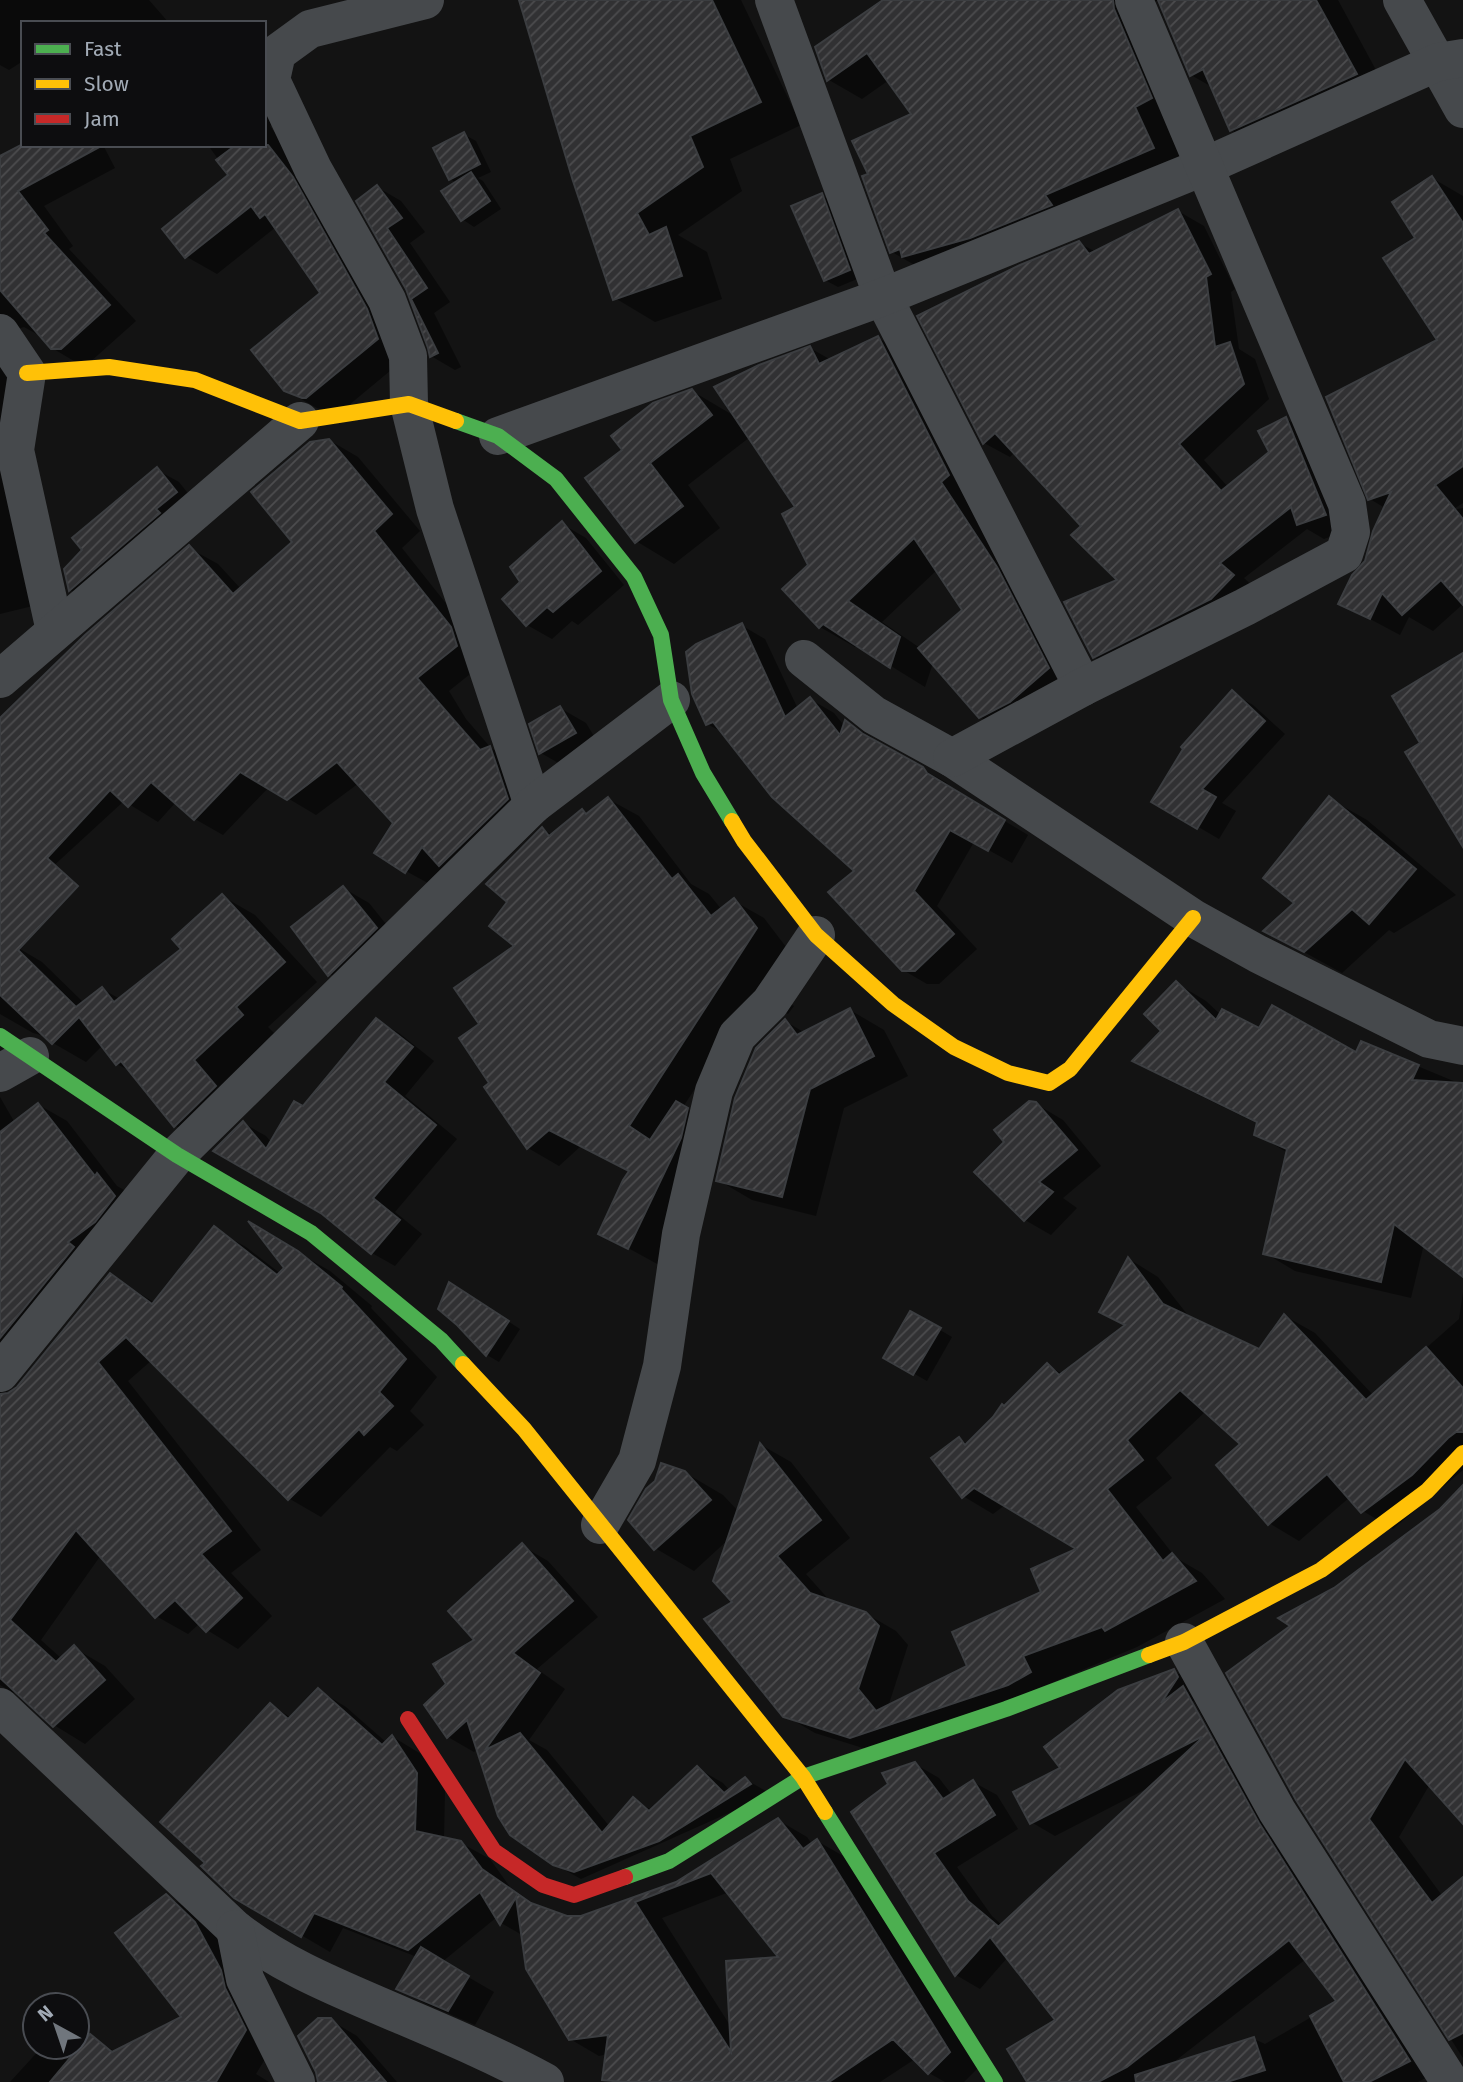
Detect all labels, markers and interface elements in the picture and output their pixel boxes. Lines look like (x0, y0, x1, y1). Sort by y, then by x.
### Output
legend (21, 21, 266, 147)
text: Fast (84, 36, 122, 62)
text: Slow (84, 71, 129, 97)
text: Jam (84, 106, 120, 132)
north arrow (21, 1991, 91, 2061)
text: N (33, 2000, 58, 2026)

